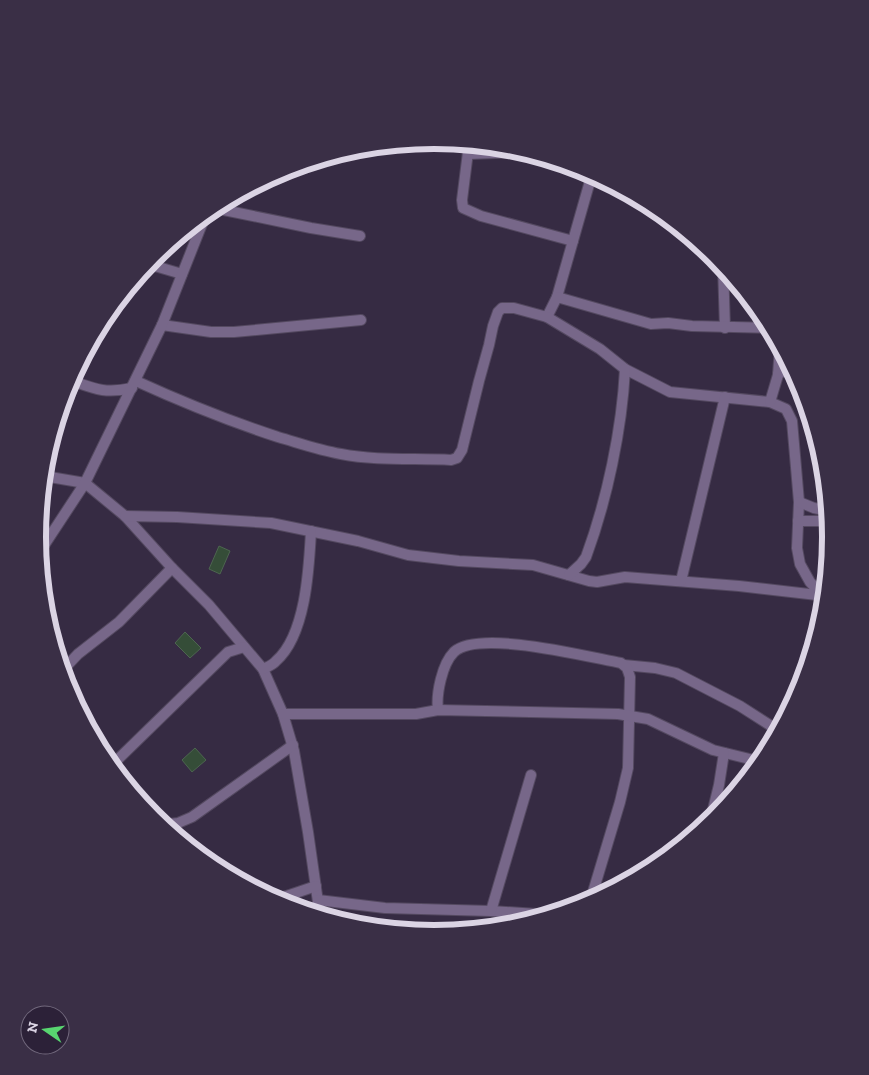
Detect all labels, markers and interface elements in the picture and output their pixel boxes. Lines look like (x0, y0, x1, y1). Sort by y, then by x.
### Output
north arrow (20, 1005, 70, 1055)
text: N (23, 1020, 42, 1034)

